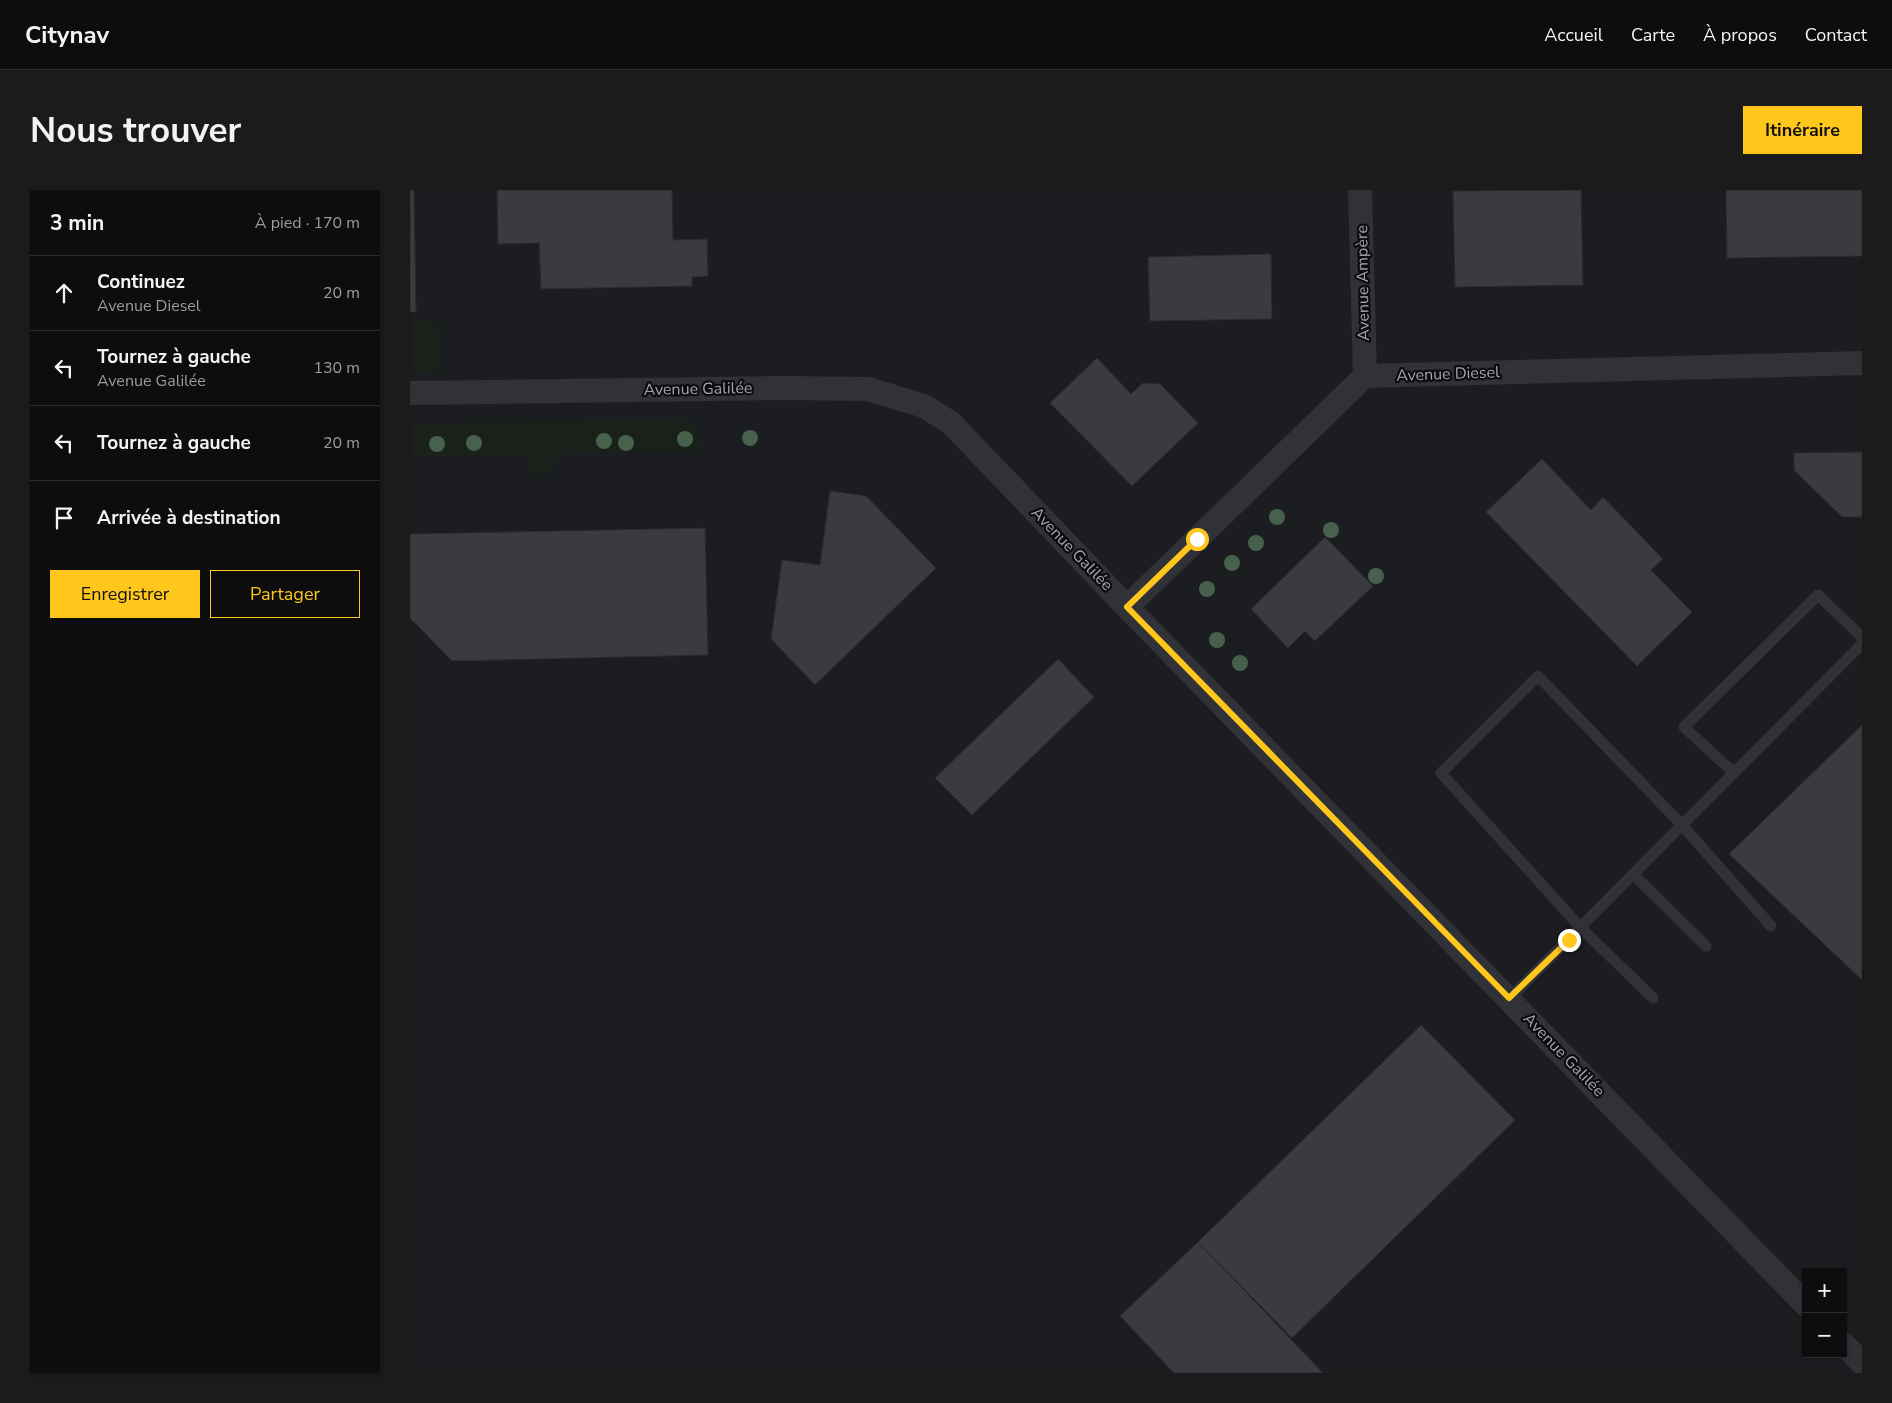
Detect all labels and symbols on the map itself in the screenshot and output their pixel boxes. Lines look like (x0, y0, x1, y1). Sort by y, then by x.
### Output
street label: Avenue Ampère (1351, 225, 1375, 341)
street label: Avenue Diesel (1396, 361, 1500, 387)
street label: Avenue Galilée (643, 377, 753, 401)
street label: Avenue Galilée (1026, 502, 1118, 596)
route start (1186, 528, 1209, 551)
route end (1558, 929, 1581, 952)
street label: Avenue Galilée (1518, 1008, 1610, 1102)

